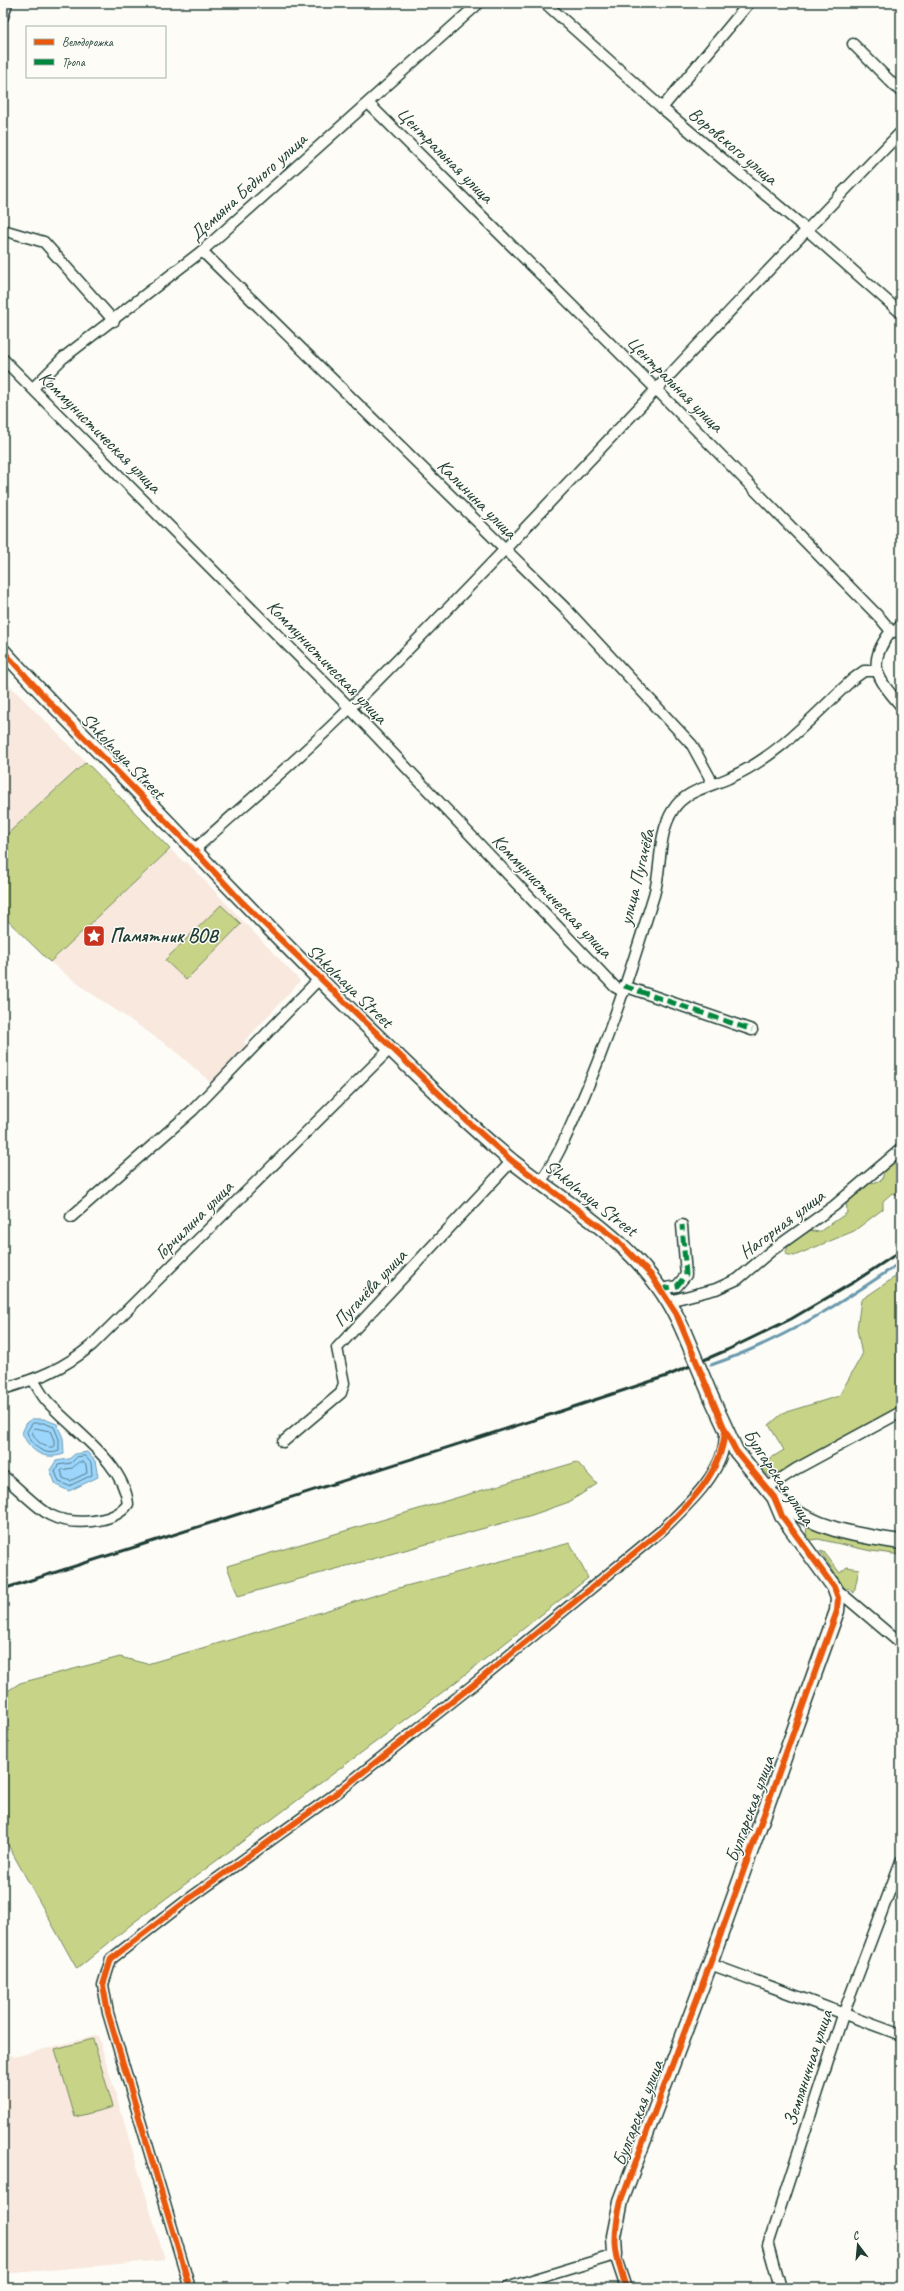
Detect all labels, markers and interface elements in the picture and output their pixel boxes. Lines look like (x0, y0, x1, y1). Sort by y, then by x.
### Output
legend (26, 26, 166, 78)
text: Велодорожка (62, 34, 114, 50)
text: Тропа (62, 54, 86, 70)
street label: Центральная улица (392, 102, 500, 210)
street label: Воровского улица (683, 102, 784, 191)
street label: Демьяна Бедного улица (184, 126, 314, 246)
street label: Центральная улица (622, 331, 730, 439)
street label: Коммунистическая улица (34, 366, 167, 499)
street label: Калинина улица (432, 454, 523, 545)
street label: Коммунистическая улица (262, 595, 394, 730)
street label: Shkolnaya Street (76, 708, 171, 806)
street label: улица Пугачёва (613, 825, 661, 928)
street label: Коммунистическая улица (487, 829, 619, 964)
place icon: Памятник ВОВ (81, 923, 107, 949)
place label: Памятник ВОВ (110, 924, 219, 948)
street label: Shkolnaya Street (302, 939, 400, 1034)
street label: Shkolnaya Street (540, 1154, 644, 1243)
street label: Горчилина улица (150, 1174, 240, 1264)
street label: Нагорная улица (734, 1183, 831, 1264)
street label: Пугачёва улица (328, 1243, 413, 1332)
street label: Булгарская улица (738, 1424, 821, 1531)
street label: Булгарская улица (720, 1751, 781, 1865)
street label: Земляничная улица (778, 2006, 838, 2129)
street label: Булгарская улица (607, 2055, 670, 2169)
north arrow (838, 2225, 878, 2265)
text: С (851, 2227, 861, 2243)

